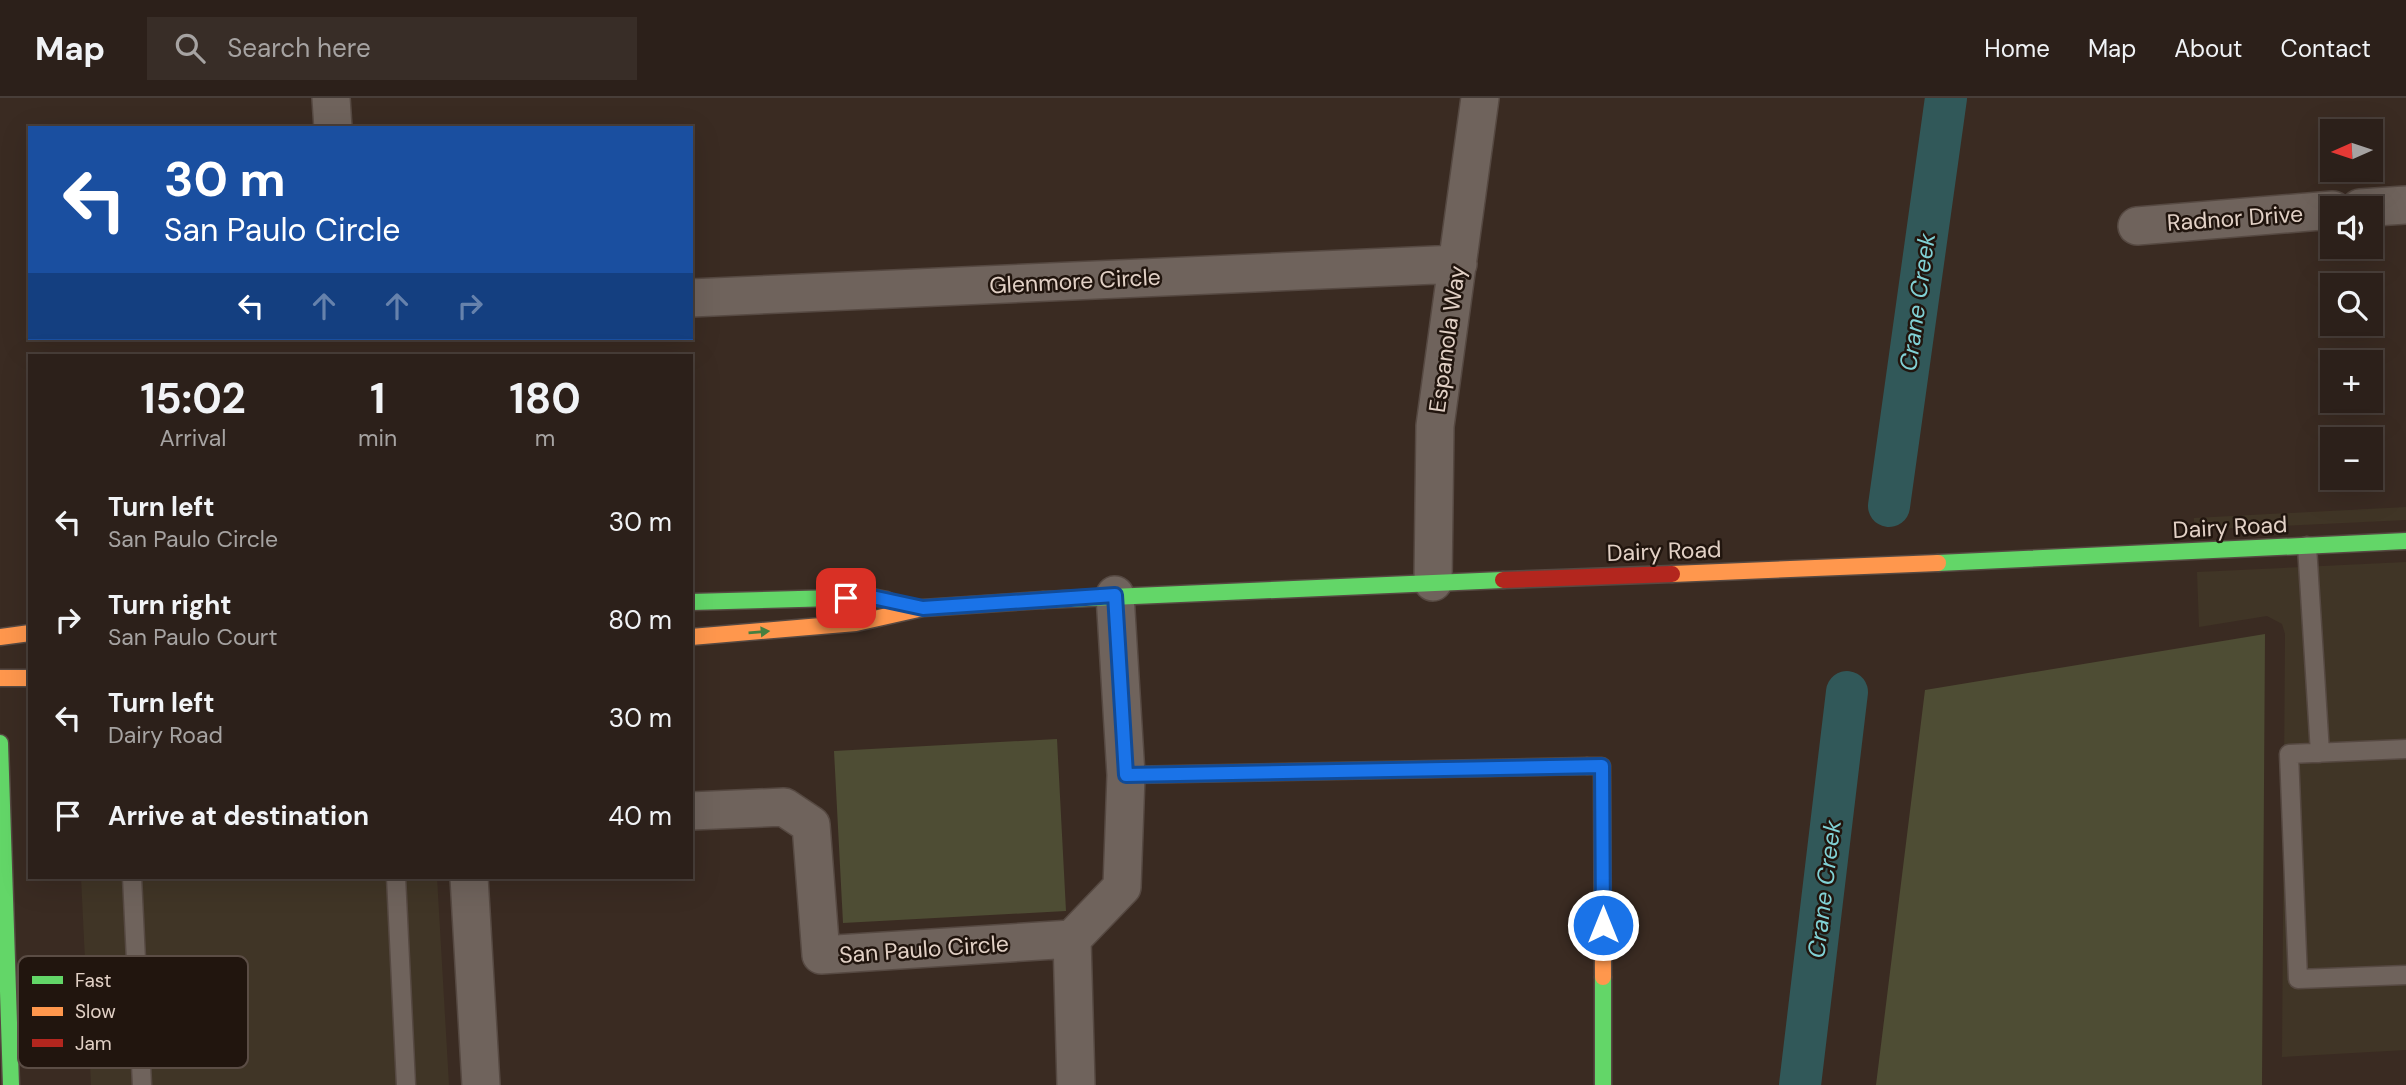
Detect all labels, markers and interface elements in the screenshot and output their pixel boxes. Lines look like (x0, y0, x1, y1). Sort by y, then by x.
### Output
search box (147, 17, 637, 80)
text: Map (35, 27, 105, 70)
icon: search (171, 29, 209, 67)
text: Search here (227, 31, 371, 65)
text: Home (1984, 33, 2050, 64)
text: Map (2088, 33, 2136, 64)
text: About (2174, 33, 2243, 64)
text: Contact (2281, 33, 2371, 64)
north arrow (2320, 119, 2384, 182)
map controls (2320, 119, 2383, 490)
text: 30 m (164, 147, 286, 211)
icon: left (49, 154, 140, 245)
button: sound (2320, 196, 2383, 259)
street label: Radnor Drive (2166, 198, 2304, 238)
text: San Paulo Circle (164, 209, 401, 251)
water label: Crane Creek (1892, 230, 1942, 373)
street label: Glenmore Circle (989, 262, 1161, 300)
street label: Espanola Way (1422, 263, 1472, 414)
button: search (2320, 273, 2383, 336)
icon: left (232, 287, 270, 325)
icon: ahead (305, 287, 343, 325)
icon: ahead (378, 287, 416, 325)
icon: right (451, 287, 489, 325)
button: + (2320, 350, 2383, 413)
text: 15:02 (140, 371, 246, 426)
text: 1 (370, 371, 385, 426)
text: 180 (509, 371, 581, 426)
text: Arrival (160, 423, 227, 453)
text: min (358, 423, 397, 453)
text: m (535, 423, 555, 453)
button: − (2320, 427, 2383, 490)
text: Turn left (108, 490, 215, 524)
icon: left (49, 503, 87, 541)
text: 30 m (609, 505, 672, 539)
street label: Dairy Road (2172, 509, 2288, 545)
text: San Paulo Circle (108, 524, 278, 554)
street label: Dairy Road (1606, 534, 1722, 568)
pin (816, 568, 876, 628)
icon: arrive (827, 579, 865, 617)
text: Turn right (108, 588, 232, 622)
icon: right (49, 601, 87, 639)
text: 80 m (608, 603, 672, 637)
text: San Paulo Court (108, 622, 277, 652)
one-way arrow (748, 626, 770, 637)
text: Turn left (108, 686, 215, 720)
icon: left (49, 699, 87, 737)
text: 30 m (609, 701, 672, 735)
text: Dairy Road (108, 720, 223, 750)
icon: arrive (49, 797, 87, 835)
text: Arrive at destination (108, 799, 369, 833)
text: 40 m (608, 799, 672, 833)
water label: Crane Creek (1800, 817, 1848, 960)
position arrow (1566, 888, 1640, 962)
street label: San Paulo Circle (838, 928, 1010, 970)
legend (18, 956, 248, 1068)
text: Fast (75, 968, 111, 993)
text: Slow (75, 999, 116, 1024)
text: Jam (75, 1031, 112, 1056)

